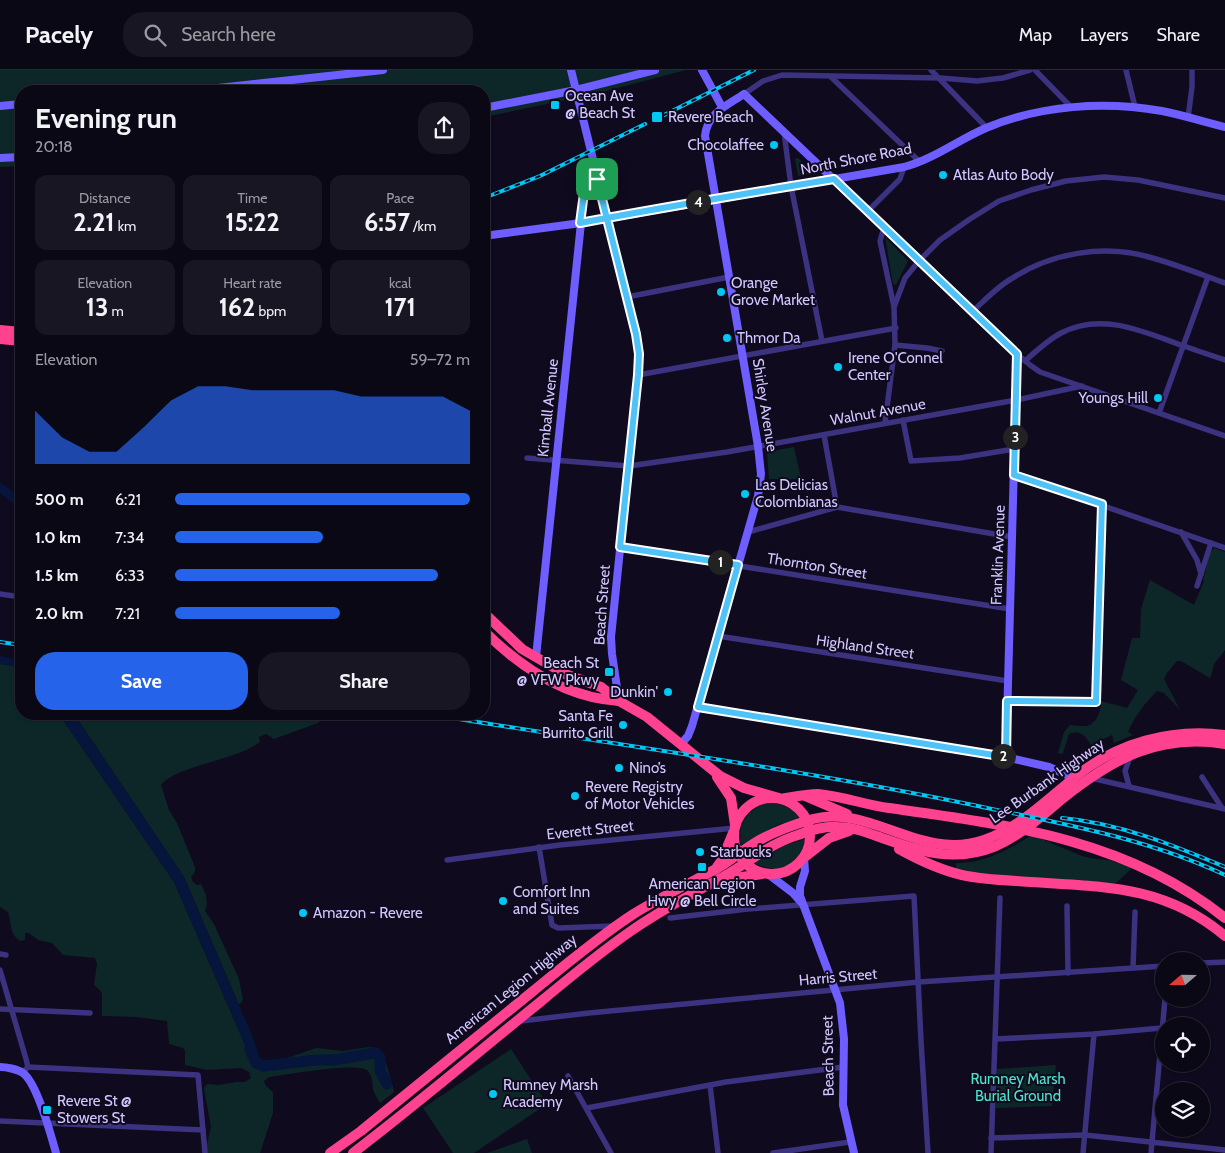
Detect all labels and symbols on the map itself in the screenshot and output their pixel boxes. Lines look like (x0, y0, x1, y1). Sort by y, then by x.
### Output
place label: Ocean Ave @ Beach St (565, 87, 635, 122)
marker: Ocean Ave @ Beach St (549, 99, 561, 111)
place label: Revere Beach (668, 108, 754, 126)
marker: Revere Beach (650, 110, 664, 124)
place label: Chocolaffee (688, 136, 764, 154)
marker: Chocolaffee (768, 139, 780, 151)
street label: North Shore Road (799, 139, 913, 179)
pin (576, 158, 618, 200)
place label: Atlas Auto Body (953, 166, 1054, 184)
marker: Atlas Auto Body (937, 169, 949, 181)
pin: 4 (686, 190, 710, 214)
place label: Orange Grove Market (731, 274, 815, 309)
marker: Orange Grove Market (715, 286, 727, 298)
place label: Thmor Da (737, 329, 801, 347)
marker: Thmor Da (721, 332, 733, 344)
place label: Irene O'Connel Center (848, 349, 943, 384)
street label: Shirley Avenue (749, 357, 781, 453)
street label: Kimball Avenue (534, 358, 562, 458)
marker: Irene O'Connel Center (832, 361, 844, 373)
place label: Youngs Hill (1078, 389, 1148, 407)
marker: Youngs Hill (1152, 392, 1164, 404)
street label: Walnut Avenue (829, 395, 927, 429)
pin: 3 (1002, 424, 1028, 450)
place label: Las Delicias Colombianas (755, 476, 838, 511)
marker: Las Delicias Colombianas (739, 488, 751, 500)
street label: Franklin Avenue (987, 504, 1009, 605)
street label: Thornton Street (766, 549, 868, 583)
pin: 1 (708, 550, 732, 574)
street label: Beach Street (590, 564, 614, 646)
street label: Highland Street (815, 631, 915, 663)
place label: Beach St @ VFW Pkwy (517, 654, 599, 689)
marker: Beach St @ VFW Pkwy (603, 666, 615, 678)
place label: Dunkin' (610, 683, 658, 701)
marker: Dunkin' (662, 686, 674, 698)
place label: Santa Fe Burrito Grill (542, 707, 613, 742)
marker: Santa Fe Burrito Grill (617, 719, 629, 731)
street label: Lee Burbank Highway (986, 734, 1108, 827)
pin: 2 (990, 744, 1016, 768)
place label: Nino’s (629, 759, 666, 777)
marker: Nino’s (613, 762, 625, 774)
place label: Revere Registry of Motor Vehicles (585, 778, 694, 813)
marker: Revere Registry of Motor Vehicles (569, 790, 581, 802)
street label: Everett Street (546, 816, 634, 844)
place label: Starbucks (710, 843, 771, 861)
marker: Starbucks (694, 846, 706, 858)
marker: American Legion Hwy @ Bell Circle (696, 861, 708, 873)
place label: American Legion Hwy @ Bell Circle (647, 875, 757, 910)
place label: Comfort Inn and Suites (513, 883, 590, 918)
marker: Comfort Inn and Suites (497, 895, 509, 907)
place label: Amazon - Revere (313, 904, 423, 922)
marker: Amazon - Revere (297, 907, 309, 919)
street label: American Legion Highway (442, 930, 581, 1048)
north arrow (1155, 952, 1210, 1008)
street label: Harris Street (798, 965, 878, 989)
street label: Beach Street (818, 1015, 838, 1097)
park label: Rumney Marsh Burial Ground (970, 1070, 1066, 1105)
place label: Rumney Marsh Academy (503, 1076, 598, 1111)
marker: Rumney Marsh Academy (487, 1088, 499, 1100)
place label: Revere St @ Stowers St (57, 1092, 132, 1127)
marker: Revere St @ Stowers St (41, 1104, 53, 1116)

